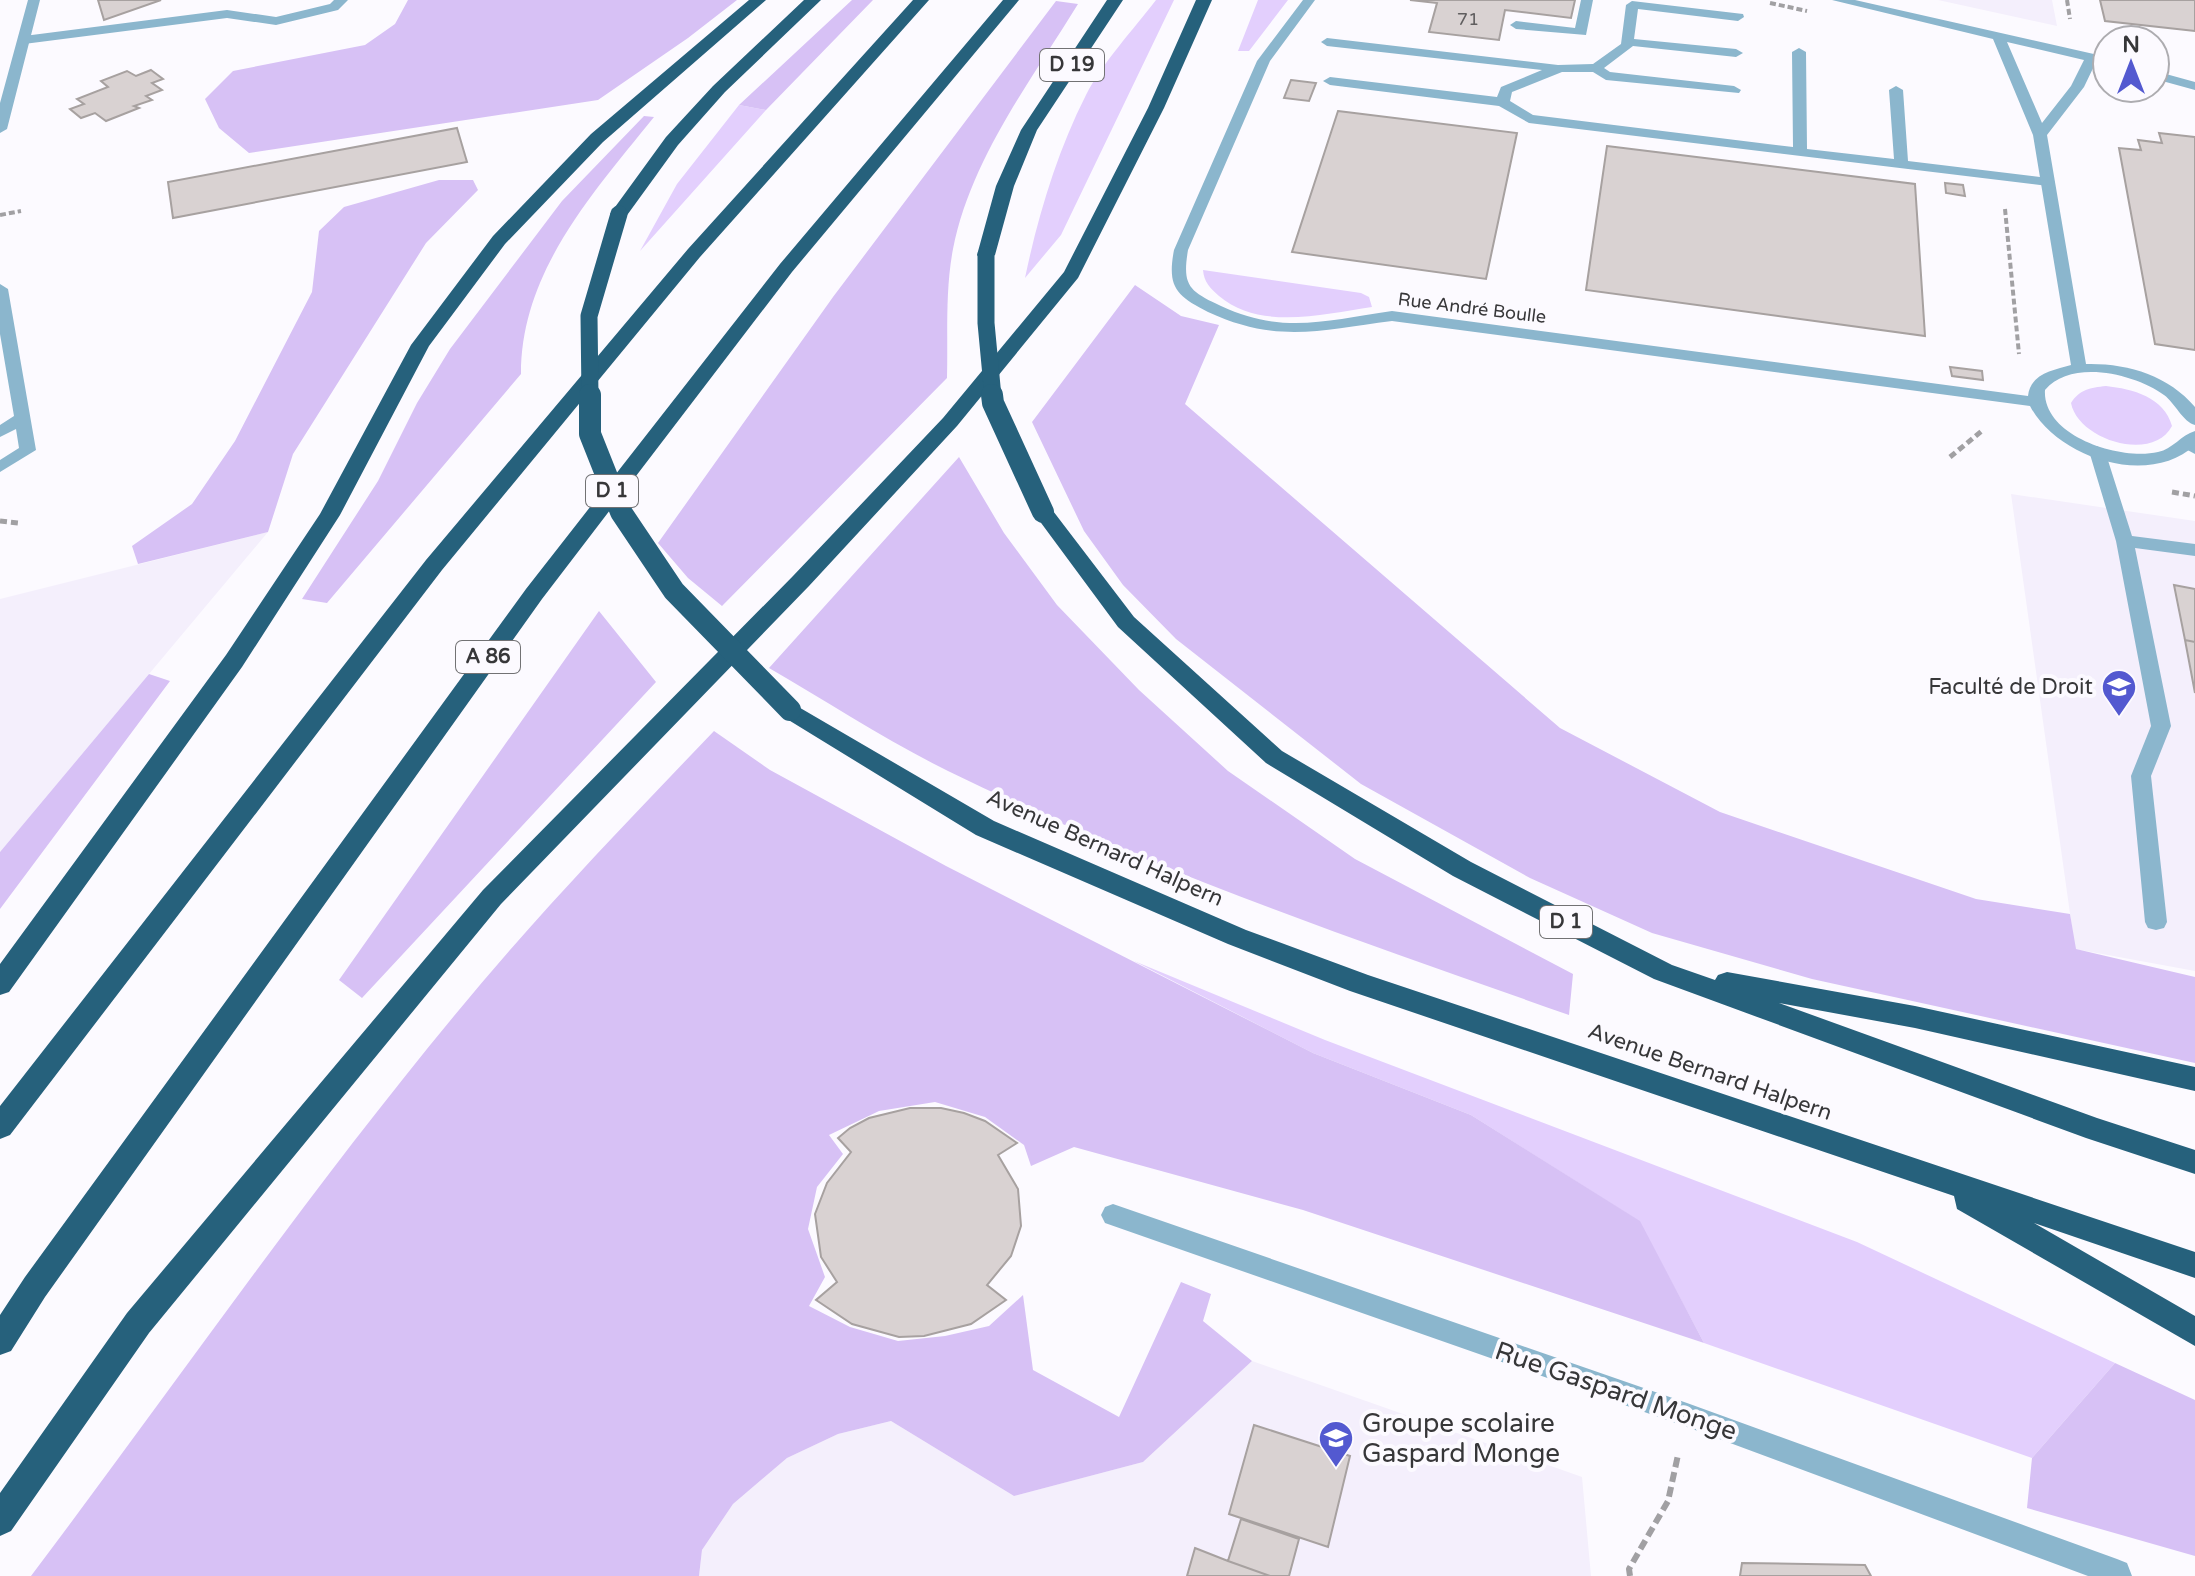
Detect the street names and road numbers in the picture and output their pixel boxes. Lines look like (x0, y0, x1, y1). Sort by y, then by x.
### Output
road number: D 19 (1040, 49, 1104, 81)
street label: Rue André Boulle (1397, 288, 1547, 328)
road number: D 1 (586, 475, 638, 507)
road number: A 86 (456, 641, 520, 673)
street label: Avenue Bernard Halpern (983, 784, 1227, 912)
road number: D 1 (1540, 906, 1592, 938)
street label: Avenue Bernard Halpern (1584, 1018, 1836, 1126)
street label: Rue Gaspard Monge (1491, 1335, 1741, 1447)

